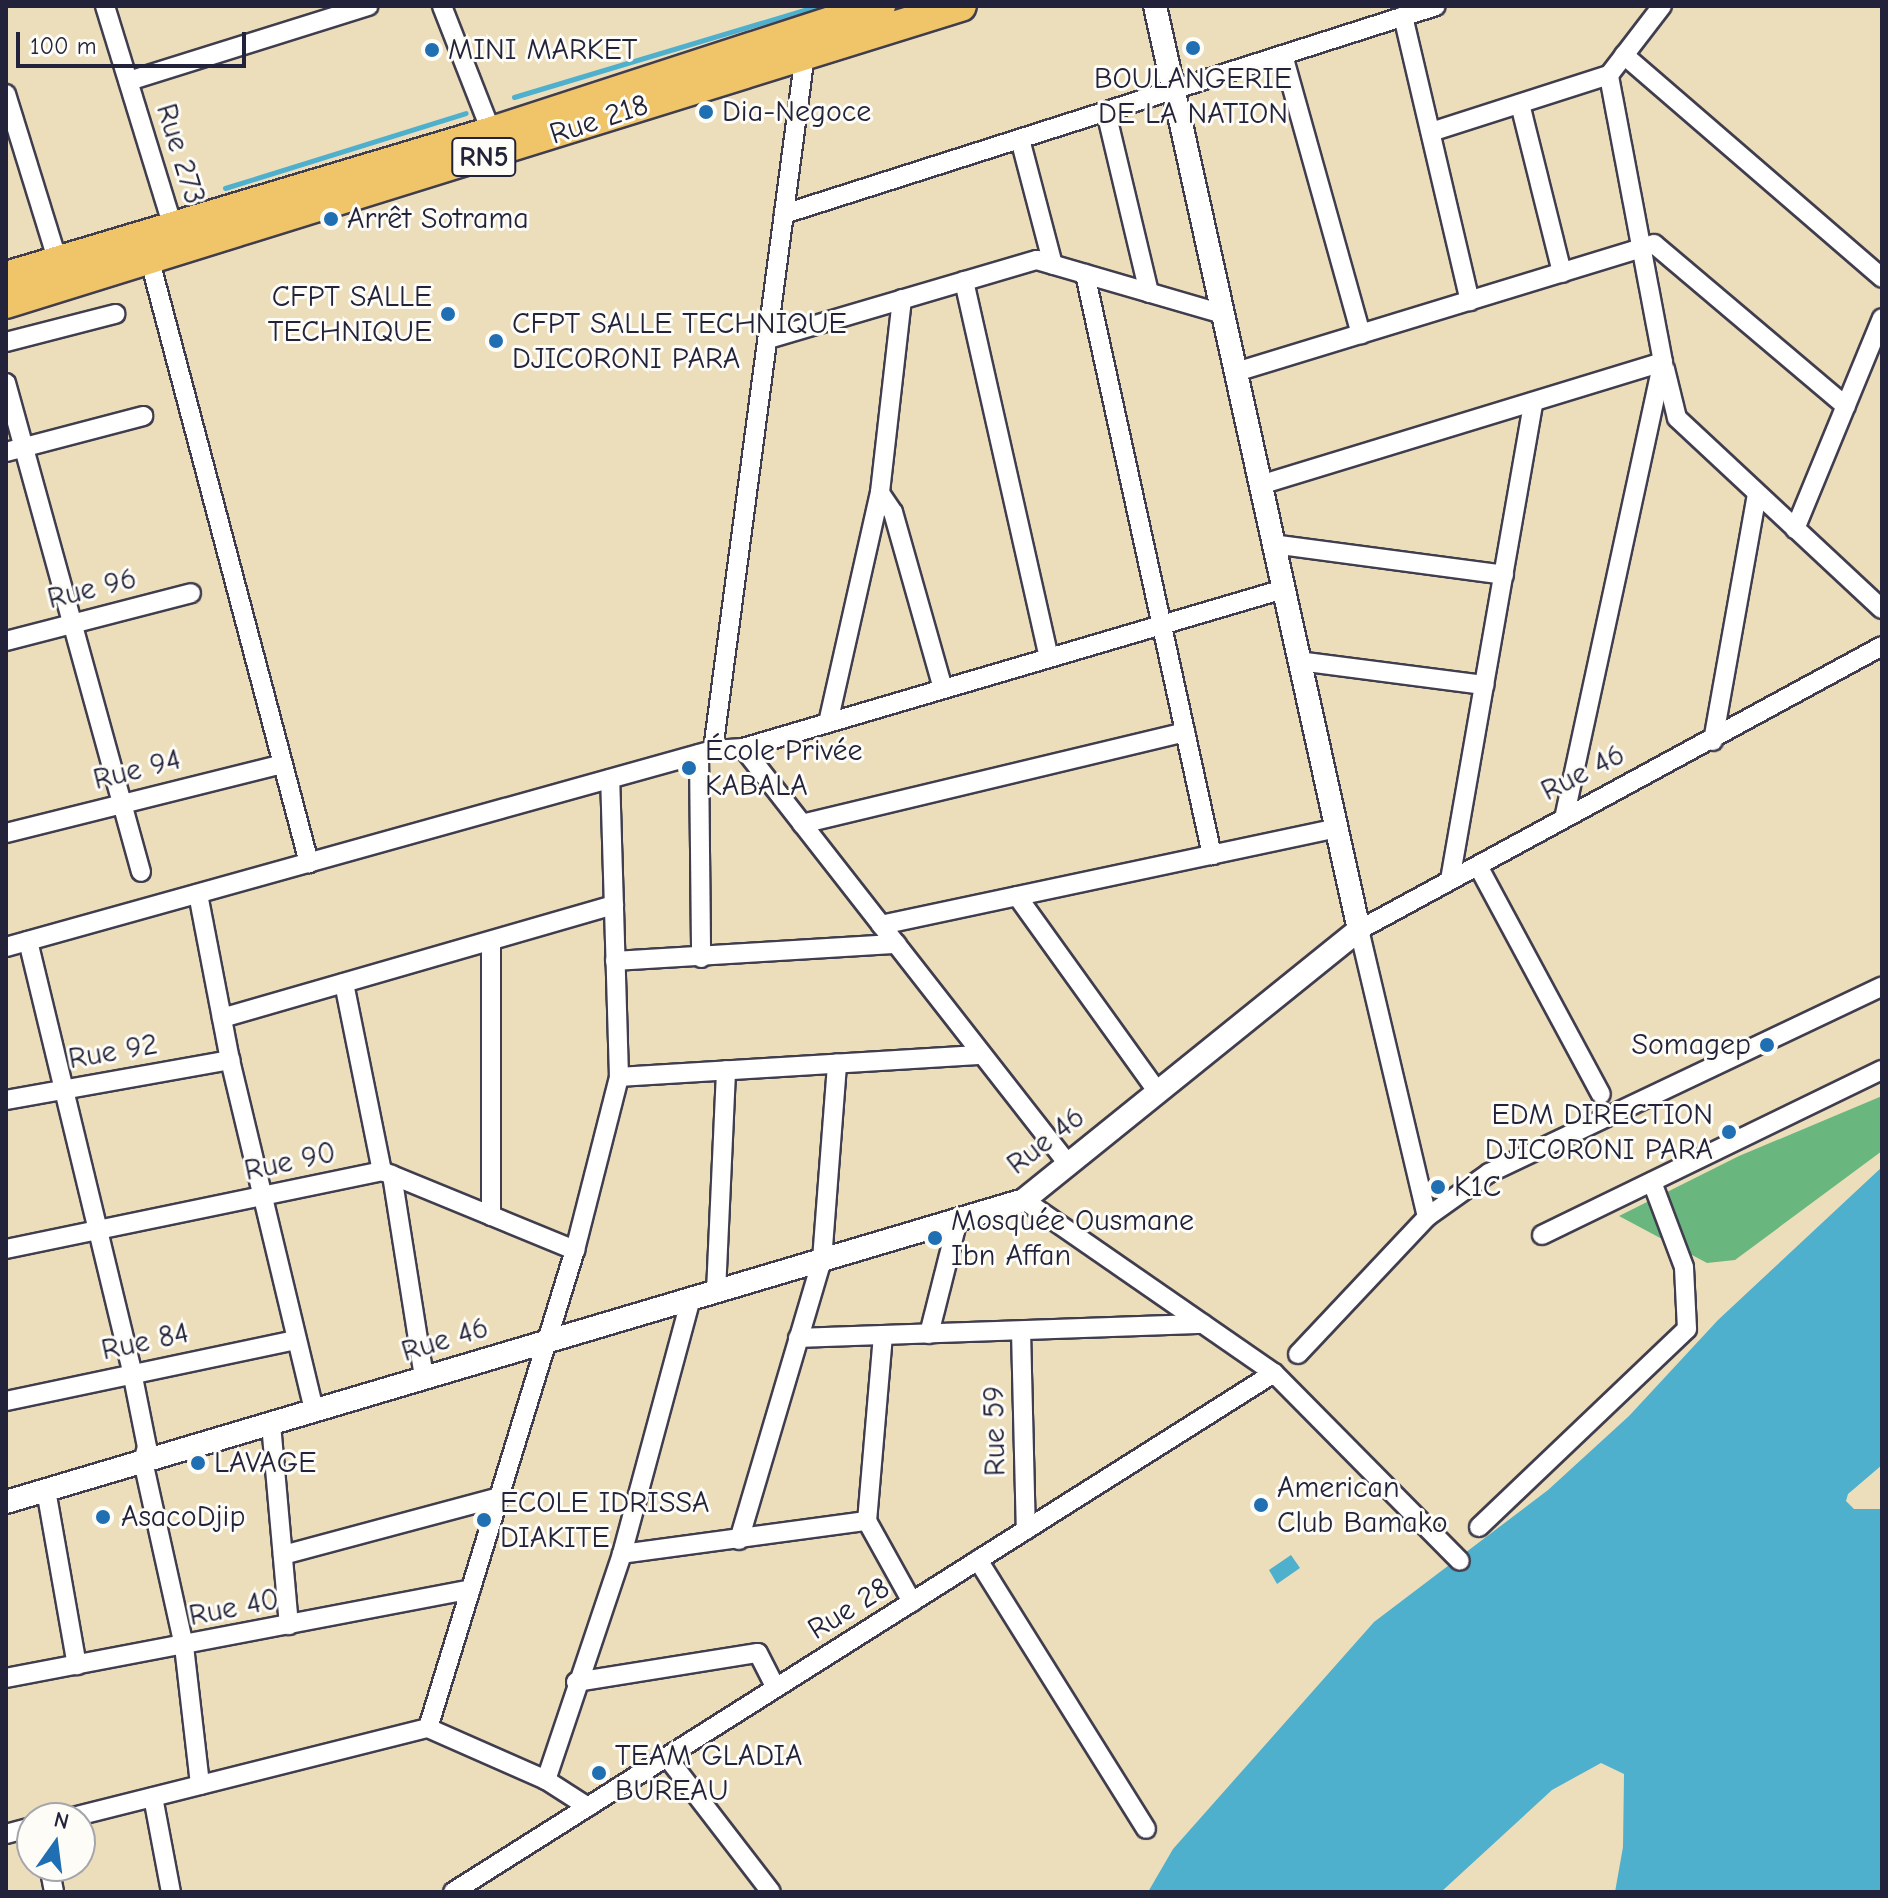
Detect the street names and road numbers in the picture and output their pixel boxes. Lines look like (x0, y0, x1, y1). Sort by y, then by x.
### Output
street label: Rue 218 (545, 87, 653, 153)
street label: Rue 273 (148, 99, 212, 209)
road number: RN5 (450, 133, 518, 181)
street label: Rue 96 (44, 561, 140, 617)
street label: Rue 46 (1535, 737, 1631, 809)
street label: Rue 94 (90, 742, 184, 798)
street label: Rue 92 (66, 1026, 160, 1078)
street label: Rue 46 (1000, 1099, 1092, 1183)
street label: Rue 90 (241, 1135, 339, 1189)
street label: Rue 46 (397, 1310, 493, 1370)
street label: Rue 84 (98, 1315, 192, 1369)
street label: Rue 59 (976, 1385, 1014, 1477)
street label: Rue 28 (802, 1570, 896, 1648)
street label: Rue 40 (186, 1582, 282, 1634)

